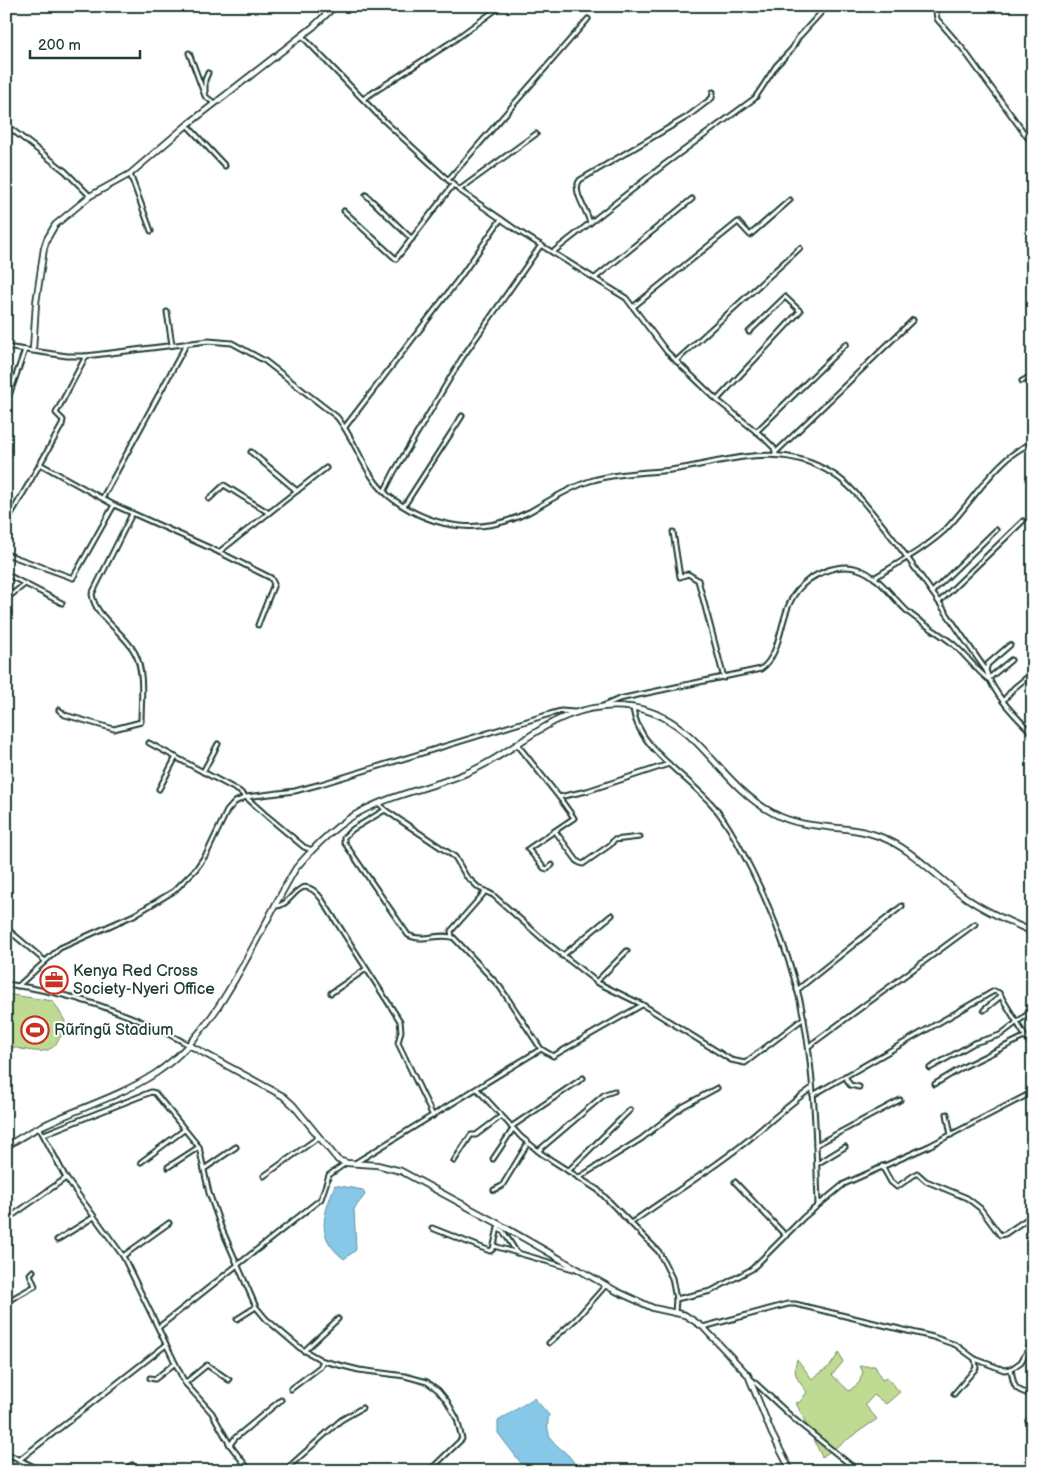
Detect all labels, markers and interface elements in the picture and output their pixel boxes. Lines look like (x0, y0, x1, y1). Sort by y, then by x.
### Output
scale bar (30, 28, 140, 60)
text: 200 m (38, 36, 81, 55)
place label: Kenya Red Cross Society-Nyeri Office (73, 962, 215, 999)
office icon: Kenya Red Cross Society-Nyeri Office (39, 965, 69, 995)
sports icon: Rũrĩngũ Stadium (20, 1015, 50, 1045)
place label: Rũrĩngũ Stadium (54, 1021, 174, 1040)

